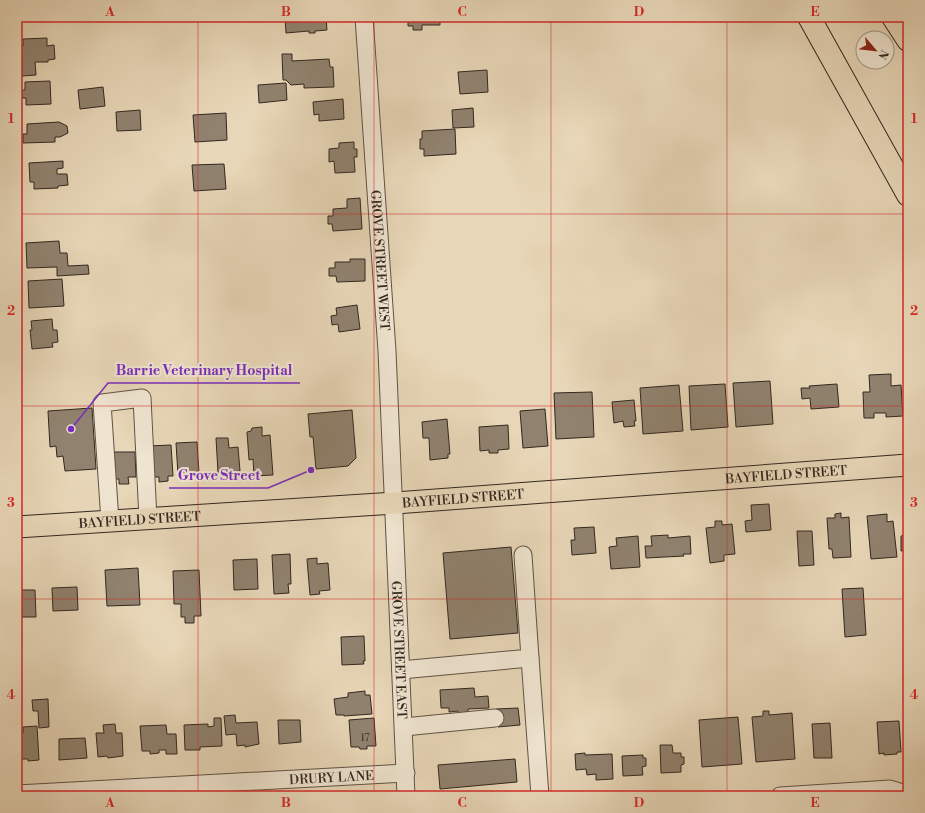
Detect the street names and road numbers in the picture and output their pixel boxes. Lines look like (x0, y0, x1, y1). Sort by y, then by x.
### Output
street label: GROVE STREET WEST (367, 189, 393, 332)
street label: BAYFIELD STREET (724, 463, 848, 488)
street label: BAYFIELD STREET (401, 486, 525, 512)
street label: BAYFIELD STREET (77, 508, 201, 532)
street label: GROVE STREET EAST (388, 581, 410, 719)
street label: DRURY LANE (289, 768, 375, 788)

